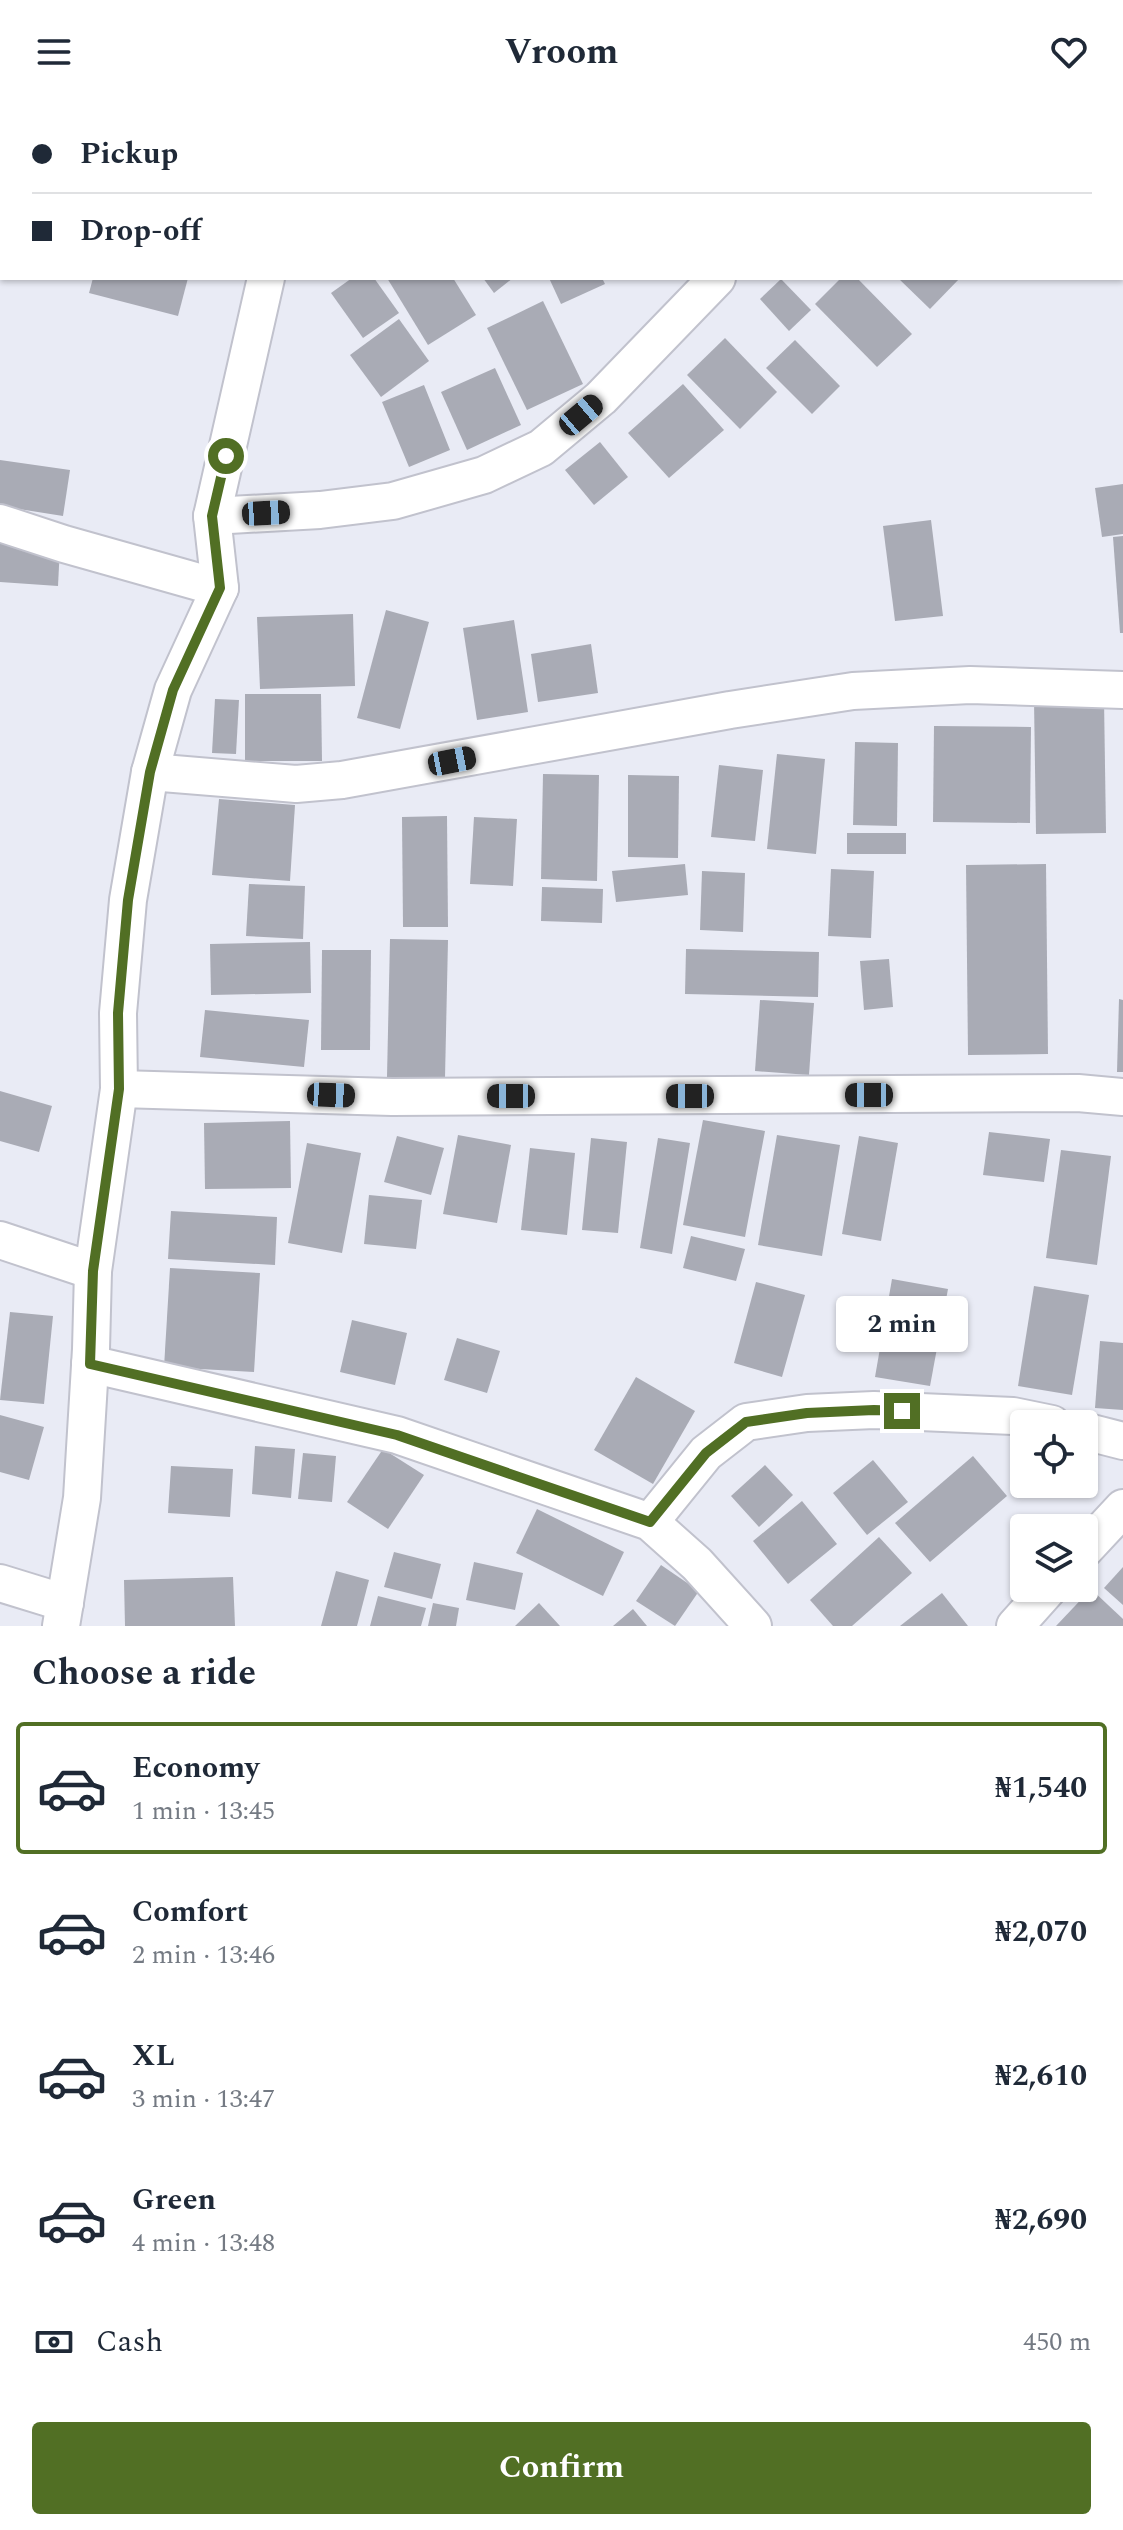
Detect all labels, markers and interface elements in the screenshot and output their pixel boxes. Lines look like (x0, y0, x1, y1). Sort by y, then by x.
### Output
text: Vroom (504, 25, 619, 80)
icon: menu (32, 30, 76, 74)
icon: heart (1047, 30, 1091, 74)
text: Pickup (80, 131, 178, 177)
text: Drop-off (80, 208, 201, 254)
car (555, 390, 607, 440)
route start (208, 438, 244, 474)
car (241, 500, 291, 526)
car (426, 745, 478, 777)
car (307, 1082, 355, 1108)
car (845, 1083, 893, 1107)
car (487, 1084, 535, 1108)
car (666, 1084, 714, 1108)
callout: 2 min (836, 1295, 968, 1351)
text: 2 min (867, 1304, 937, 1344)
route end (884, 1393, 920, 1429)
map controls (1010, 1410, 1098, 1602)
button: locate (1010, 1410, 1098, 1498)
button: layers (1010, 1514, 1098, 1602)
text: Choose a ride (32, 1646, 256, 1701)
text: Economy (132, 1745, 259, 1791)
icon: car (36, 1752, 108, 1824)
text: ₦1,540 (995, 1765, 1087, 1811)
text: 1 min · 13:45 (132, 1791, 275, 1831)
text: Comfort (132, 1889, 248, 1935)
icon: car (36, 1896, 108, 1968)
text: ₦2,070 (995, 1909, 1087, 1955)
text: 2 min · 13:46 (132, 1935, 275, 1975)
text: XL (132, 2033, 175, 2079)
icon: car (36, 2040, 108, 2112)
text: ₦2,610 (995, 2053, 1087, 2099)
text: 3 min · 13:47 (132, 2079, 275, 2119)
text: Green (132, 2177, 216, 2223)
icon: car (36, 2184, 108, 2256)
text: ₦2,690 (995, 2197, 1087, 2243)
text: 4 min · 13:48 (132, 2223, 275, 2263)
text: Cash (96, 2319, 163, 2365)
icon: cash (32, 2320, 76, 2364)
text: 450 m (1023, 2322, 1091, 2362)
button: Confirm (32, 2422, 1091, 2514)

